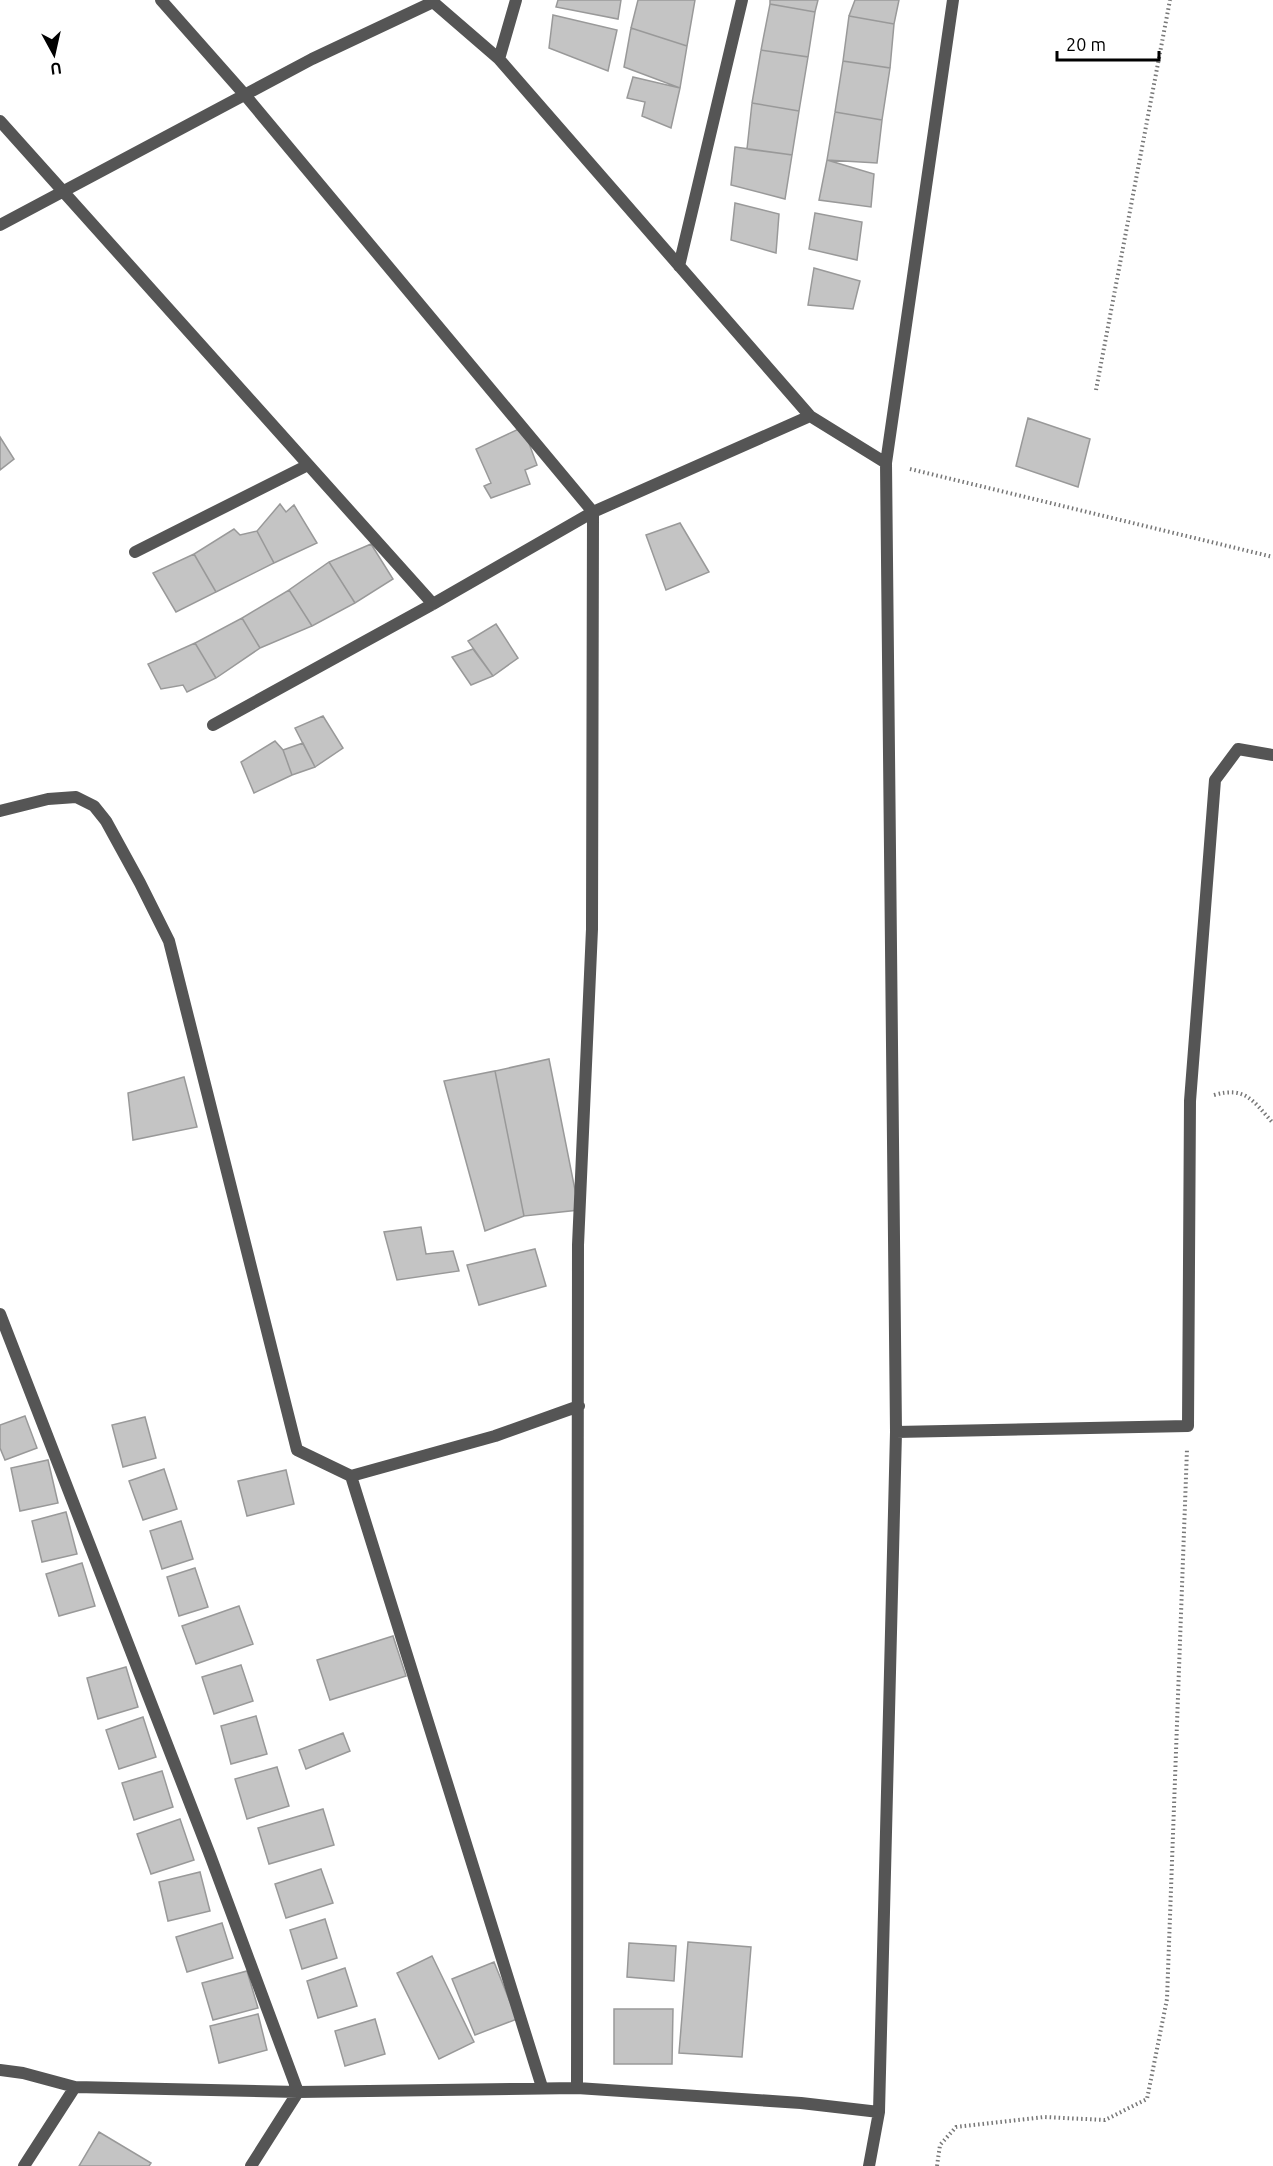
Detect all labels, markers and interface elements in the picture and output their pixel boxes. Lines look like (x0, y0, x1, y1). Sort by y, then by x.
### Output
north arrow (24, 24, 84, 84)
scale bar (1057, 24, 1159, 62)
text: 20 m (1066, 34, 1106, 54)
text: U (49, 59, 63, 79)

